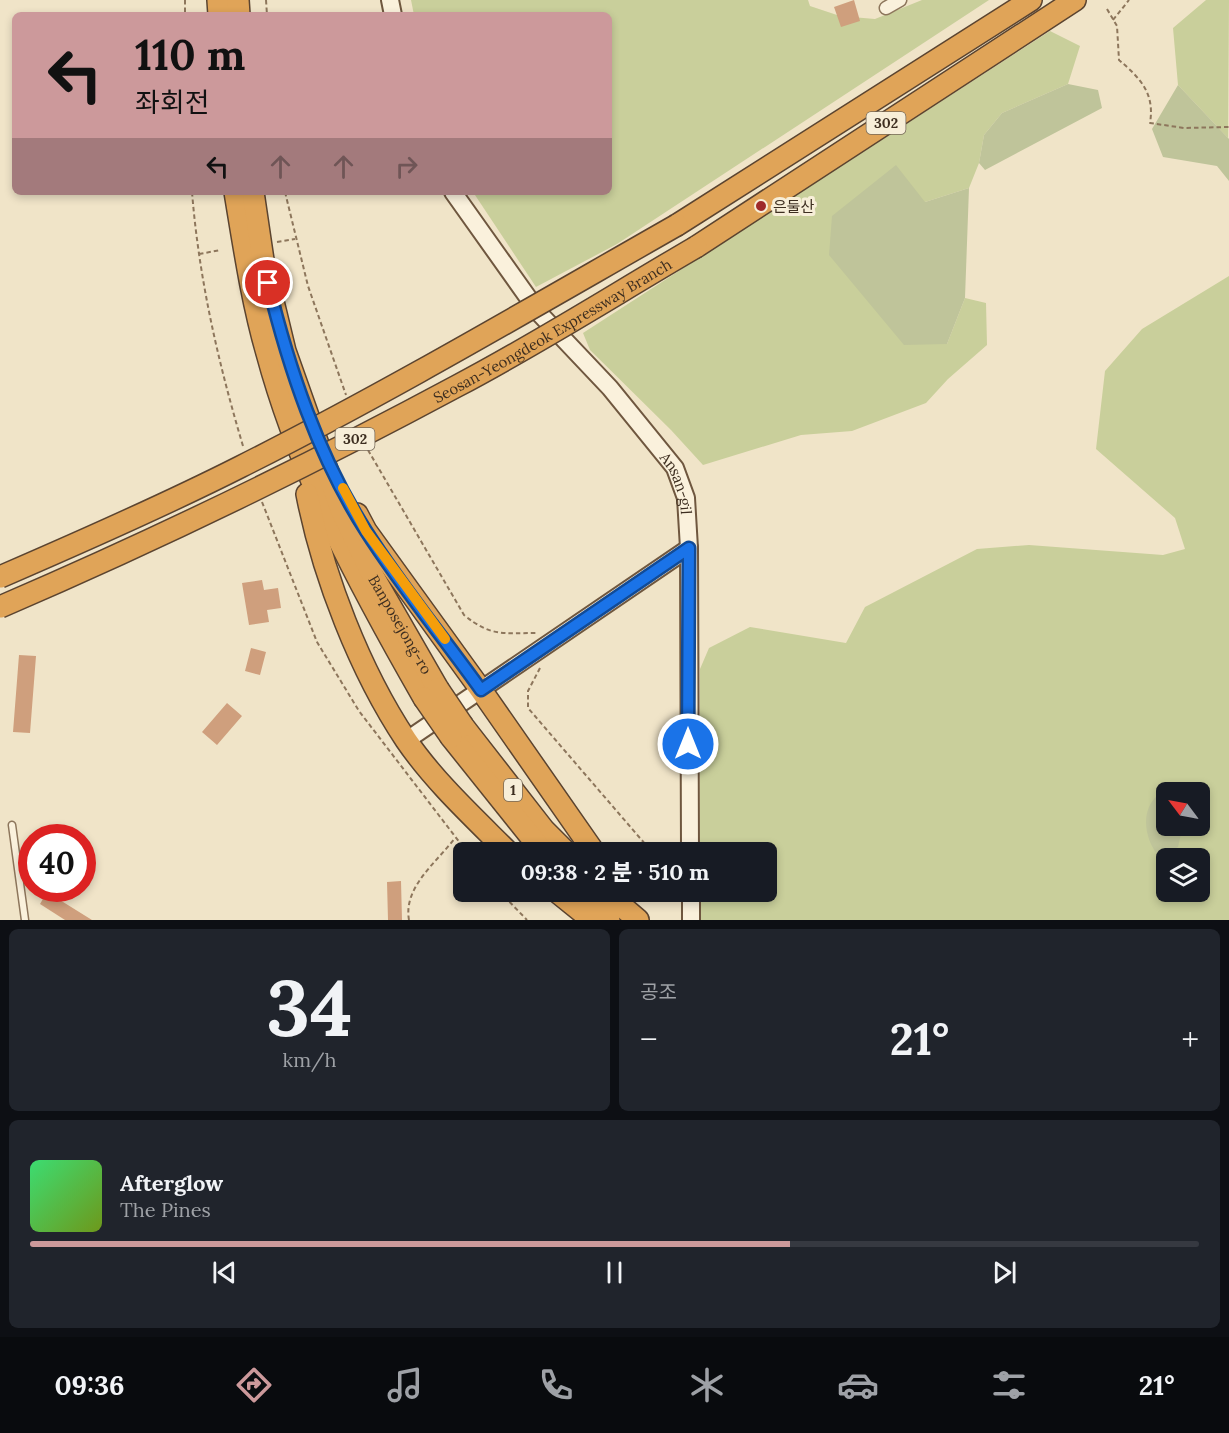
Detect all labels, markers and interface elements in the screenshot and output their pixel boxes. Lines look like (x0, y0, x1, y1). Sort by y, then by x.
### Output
text: 110 m (135, 28, 246, 82)
icon: left (36, 36, 114, 114)
text: 좌회전 (135, 85, 210, 119)
road number: 302 (866, 112, 906, 134)
icon: left (201, 150, 234, 183)
icon: ahead (264, 150, 297, 183)
icon: ahead (327, 150, 360, 183)
icon: right (390, 150, 423, 183)
place label: 은둘산 (773, 197, 815, 216)
marker: 은둘산 (754, 199, 768, 213)
street label: Seosan-Yeongdeok Expressway Branch (430, 254, 675, 407)
pin (242, 257, 293, 308)
icon: arrive (251, 266, 284, 299)
road number: 302 (336, 428, 374, 450)
street label: Ansan-gil (656, 447, 696, 515)
street label: Banposejong-ro (365, 571, 437, 678)
position arrow (656, 712, 720, 776)
road number: 1 (504, 779, 522, 801)
north arrow (1156, 782, 1210, 836)
map controls (1156, 782, 1210, 902)
speed limit sign: 40 (18, 824, 96, 902)
button: layers (1156, 848, 1210, 902)
text: 09:38 · 2 분 · 510 m (521, 858, 709, 886)
text: 34 (266, 958, 353, 1057)
text: 공조 (640, 979, 677, 1004)
text: 21° (890, 1010, 949, 1067)
text: − (640, 1018, 658, 1060)
text: + (1181, 1018, 1199, 1060)
text: km/h (282, 1047, 337, 1072)
text: Afterglow (120, 1169, 223, 1197)
text: The Pines (120, 1197, 211, 1222)
icon: previous (208, 1256, 241, 1289)
icon: pause (598, 1256, 631, 1289)
icon: next (988, 1256, 1021, 1289)
icon: directions (233, 1364, 275, 1406)
icon: music (384, 1364, 426, 1406)
icon: phone (535, 1364, 577, 1406)
icon: climate (686, 1364, 728, 1406)
icon: car (837, 1364, 879, 1406)
icon: filters (988, 1364, 1030, 1406)
text: 09:36 (54, 1368, 125, 1402)
text: 21° (1139, 1368, 1174, 1402)

